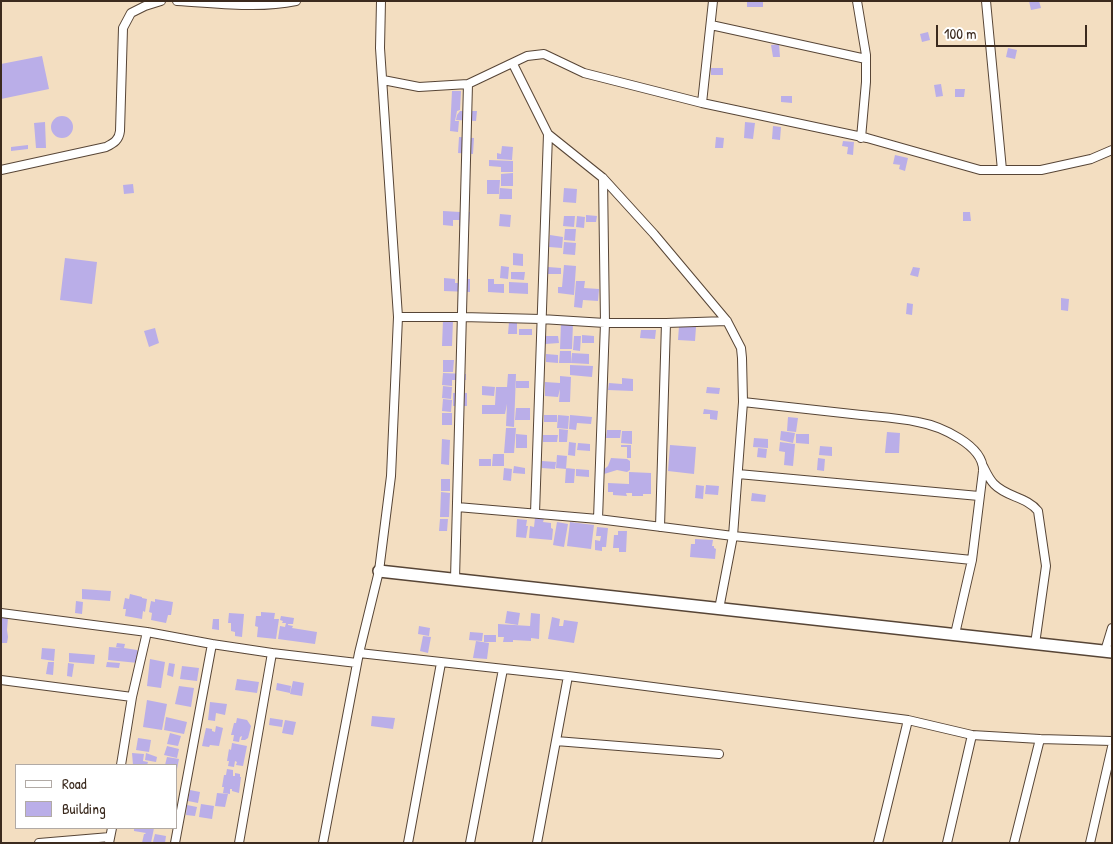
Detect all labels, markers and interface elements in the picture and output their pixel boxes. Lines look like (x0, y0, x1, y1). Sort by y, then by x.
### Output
scale bar (938, 15, 1089, 47)
text: 100 m (944, 23, 977, 44)
legend (15, 764, 178, 829)
text: Road (62, 773, 87, 794)
text: Building (62, 798, 106, 819)

